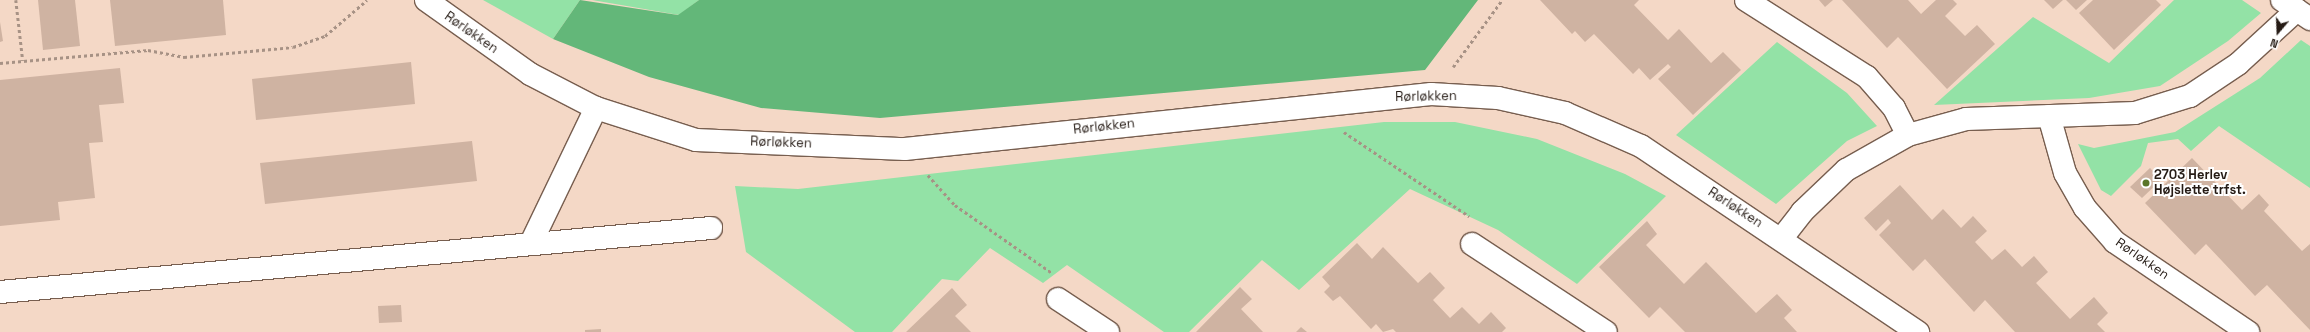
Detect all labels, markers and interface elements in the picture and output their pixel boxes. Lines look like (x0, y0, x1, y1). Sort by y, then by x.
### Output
street label: Rørløkken (441, 9, 501, 57)
north arrow (2258, 12, 2298, 52)
text: N (2268, 36, 2280, 51)
street label: Rørløkken (1395, 89, 1457, 105)
street label: Rørløkken (1073, 116, 1135, 138)
street label: Rørløkken (750, 134, 812, 152)
place label: 2703 Herlev Højslette trfst. (2154, 168, 2246, 199)
marker: 2703 Herlev Højslette trfst. (2141, 178, 2151, 188)
street label: Rørløkken (1705, 185, 1765, 231)
street label: Rørløkken (2112, 235, 2172, 283)

